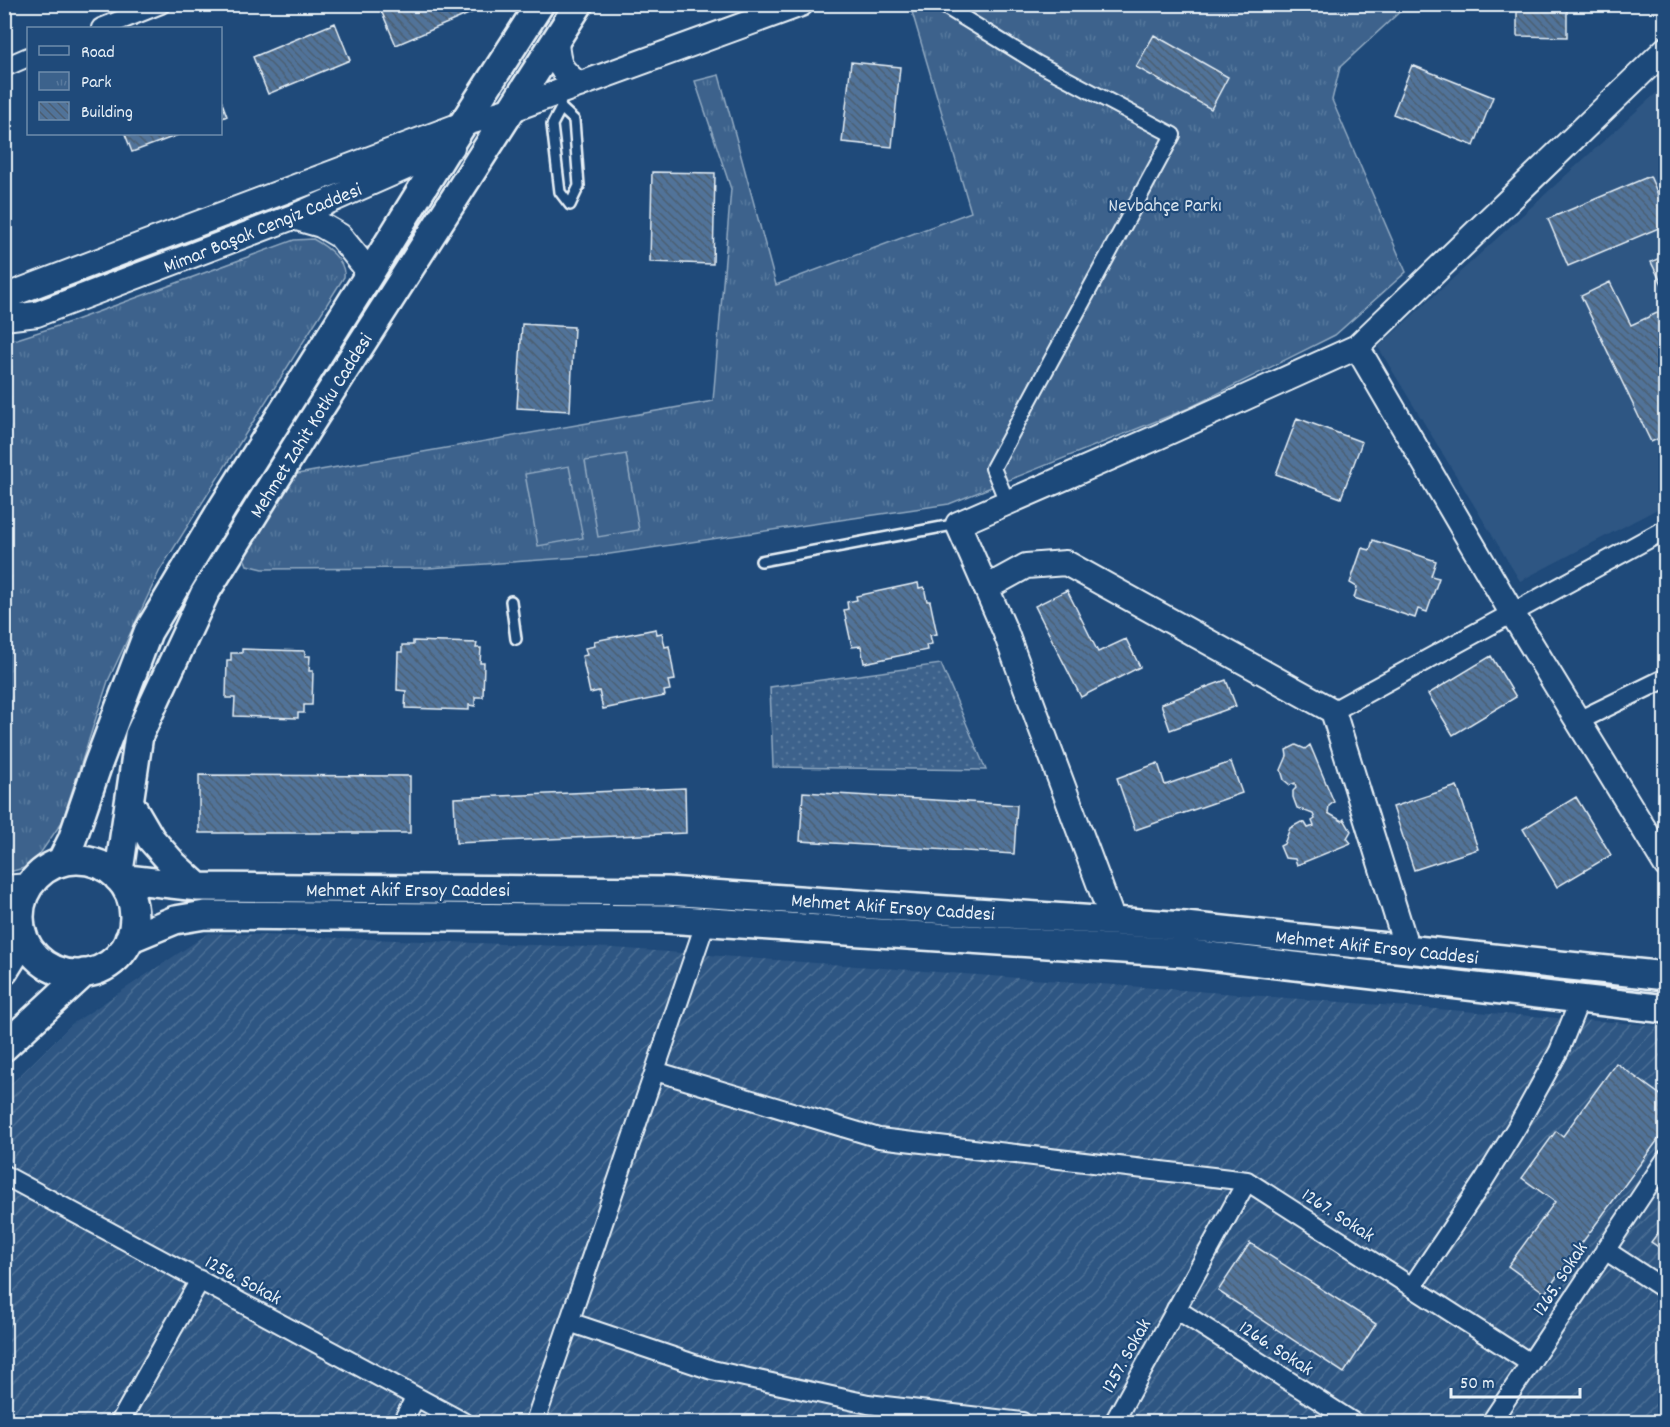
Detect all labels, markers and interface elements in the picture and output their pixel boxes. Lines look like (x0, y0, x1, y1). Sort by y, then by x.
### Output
legend (27, 27, 222, 135)
text: Road (81, 41, 115, 66)
text: Park (81, 71, 112, 96)
text: Building (81, 101, 133, 126)
street label: Mimar Başak Cengiz Caddesi (160, 177, 367, 282)
park label: Nevbahçe Parkı (1108, 193, 1222, 221)
street label: Mehmet Zahit Kotku Caddesi (244, 329, 381, 524)
street label: Mehmet Akif Ersoy Caddesi (306, 878, 510, 906)
street label: Mehmet Akif Ersoy Caddesi (790, 888, 996, 930)
street label: Mehmet Akif Ersoy Caddesi (1274, 924, 1480, 974)
street label: 1267. Sokak (1295, 1182, 1379, 1251)
street label: 1265. Sokak (1527, 1237, 1596, 1322)
street label: 1256. Sokak (199, 1250, 286, 1314)
street label: 1257. Sokak (1096, 1314, 1160, 1399)
street label: 1266. Sokak (1232, 1315, 1318, 1384)
scale bar (1451, 1361, 1580, 1399)
text: 50 m (1460, 1372, 1495, 1397)

